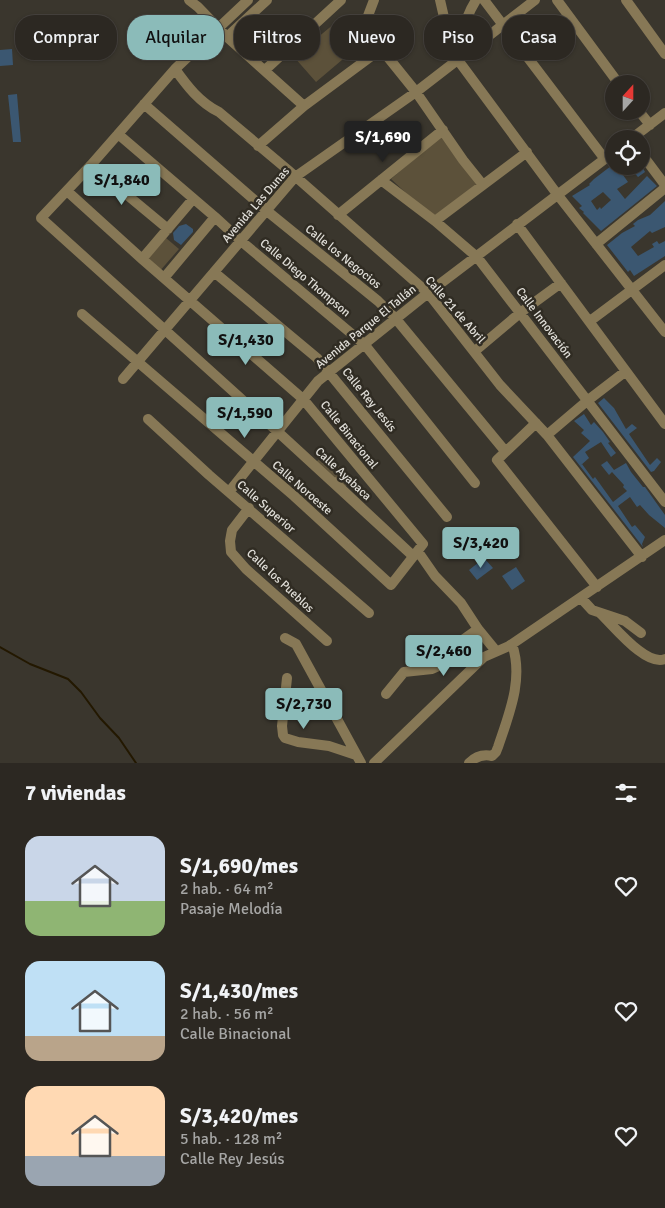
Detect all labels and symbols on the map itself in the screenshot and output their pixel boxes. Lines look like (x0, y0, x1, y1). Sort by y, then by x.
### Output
north arrow (605, 75, 650, 120)
pin: S/1,690 (337, 120, 429, 163)
pin: S/1,840 (76, 164, 168, 206)
street label: Avenida Las Dunas (219, 164, 293, 246)
street label: Calle los Negocios (302, 222, 384, 292)
street label: Calle Diego Thompson (257, 236, 353, 320)
street label: Calle 21 de Abril (422, 273, 489, 347)
street label: Avenida Parque El Tallán (313, 282, 419, 372)
street label: Calle Innovación (513, 285, 575, 361)
pin: S/1,430 (200, 324, 292, 366)
street label: Calle Rey Jesús (339, 365, 399, 435)
pin: S/1,590 (199, 396, 291, 439)
street label: Calle Binacional (317, 398, 381, 472)
street label: Calle Ayabaca (312, 444, 374, 504)
street label: Calle Noroeste (269, 458, 335, 518)
street label: Calle Superior (234, 477, 299, 537)
pin: S/3,420 (435, 526, 527, 569)
street label: Calle los Pueblos (243, 546, 317, 616)
pin: S/2,460 (398, 634, 490, 677)
pin: S/2,730 (258, 688, 350, 730)

